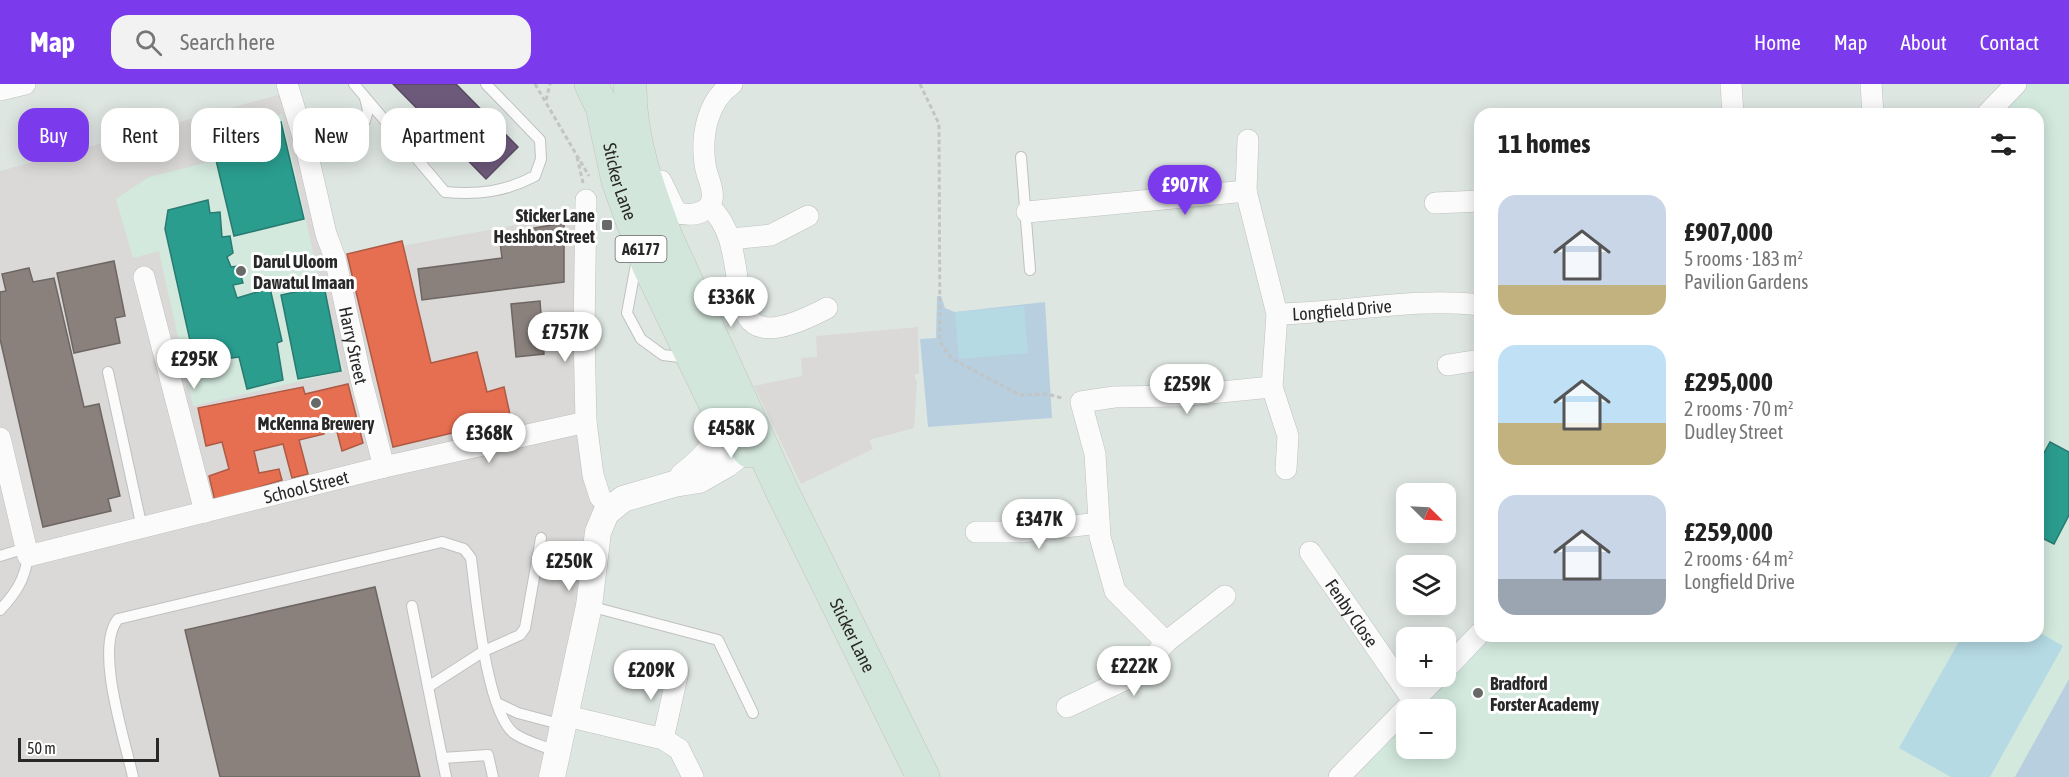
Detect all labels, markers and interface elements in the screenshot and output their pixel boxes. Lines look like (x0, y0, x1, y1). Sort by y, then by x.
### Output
search box (111, 15, 531, 69)
text: Map (30, 26, 75, 58)
icon: search (132, 26, 165, 59)
text: Search here (180, 29, 275, 55)
text: Home (1754, 30, 1801, 54)
text: Map (1834, 30, 1868, 54)
text: About (1901, 30, 1947, 54)
text: Contact (1980, 30, 2039, 54)
chip: Buy (18, 108, 89, 162)
chip: Rent (101, 108, 179, 162)
chip: Filters (191, 108, 281, 162)
chip: New (293, 108, 369, 162)
chip: Apartment (381, 108, 506, 162)
icon: filters (1987, 128, 2020, 161)
text: 11 homes (1498, 129, 1591, 159)
street label: Sticker Lane (600, 141, 642, 223)
pin: £907K (1143, 165, 1227, 216)
text: £907K (1162, 173, 1208, 196)
place label: Sticker Lane Heshbon Street (494, 205, 596, 247)
text: £907,000 (1684, 217, 1773, 247)
marker: Sticker Lane Heshbon Street (600, 218, 614, 232)
icon: home (1546, 219, 1618, 291)
road number: A6177 (616, 236, 666, 262)
text: 5 rooms · 183 m² (1684, 247, 1803, 270)
place label: Darul Uloom Dawatul Imaan (253, 251, 355, 293)
marker: Darul Uloom Dawatul Imaan (234, 264, 248, 278)
text: Pavilion Gardens (1684, 270, 1808, 293)
pin: £336K (689, 277, 773, 328)
text: £336K (708, 285, 754, 308)
street label: Longfield Drive (1292, 295, 1392, 324)
street label: Harry Street (335, 305, 372, 386)
pin: £757K (523, 312, 607, 363)
text: £757K (542, 320, 588, 343)
pin: £295K (152, 339, 236, 390)
text: £295K (171, 347, 217, 370)
pin: £259K (1145, 364, 1229, 415)
text: £295,000 (1684, 367, 1773, 397)
icon: home (1546, 369, 1618, 441)
text: £259K (1164, 372, 1210, 395)
marker: McKenna Brewery (309, 396, 323, 410)
text: 2 rooms · 70 m² (1684, 397, 1794, 420)
pin: £458K (689, 408, 773, 459)
place label: McKenna Brewery (258, 413, 375, 434)
pin: £368K (447, 413, 531, 464)
text: £458K (708, 416, 754, 439)
text: Dudley Street (1684, 420, 1783, 443)
text: £368K (466, 421, 512, 444)
street label: School Street (262, 466, 351, 507)
north arrow (1396, 483, 1456, 543)
map controls (1396, 483, 1456, 759)
pin: £347K (997, 499, 1081, 550)
text: £347K (1016, 507, 1062, 530)
text: £259,000 (1684, 517, 1773, 547)
icon: home (1546, 519, 1618, 591)
pin: £250K (527, 541, 611, 592)
text: 2 rooms · 64 m² (1684, 547, 1794, 570)
text: £250K (546, 549, 592, 572)
button: layers (1396, 555, 1456, 615)
text: Longfield Drive (1684, 570, 1795, 593)
street label: Fenby Close (1321, 575, 1383, 651)
street label: Sticker Lane (826, 595, 880, 675)
button: + (1396, 627, 1456, 687)
pin: £222K (1092, 646, 1176, 697)
pin: £209K (609, 650, 693, 701)
text: £222K (1111, 654, 1157, 677)
text: £209K (628, 658, 674, 681)
place label: Bradford Forster Academy (1490, 673, 1599, 715)
marker: Bradford Forster Academy (1471, 686, 1485, 700)
button: − (1396, 699, 1456, 759)
scale bar (18, 735, 159, 762)
text: 50 m (27, 739, 56, 757)

